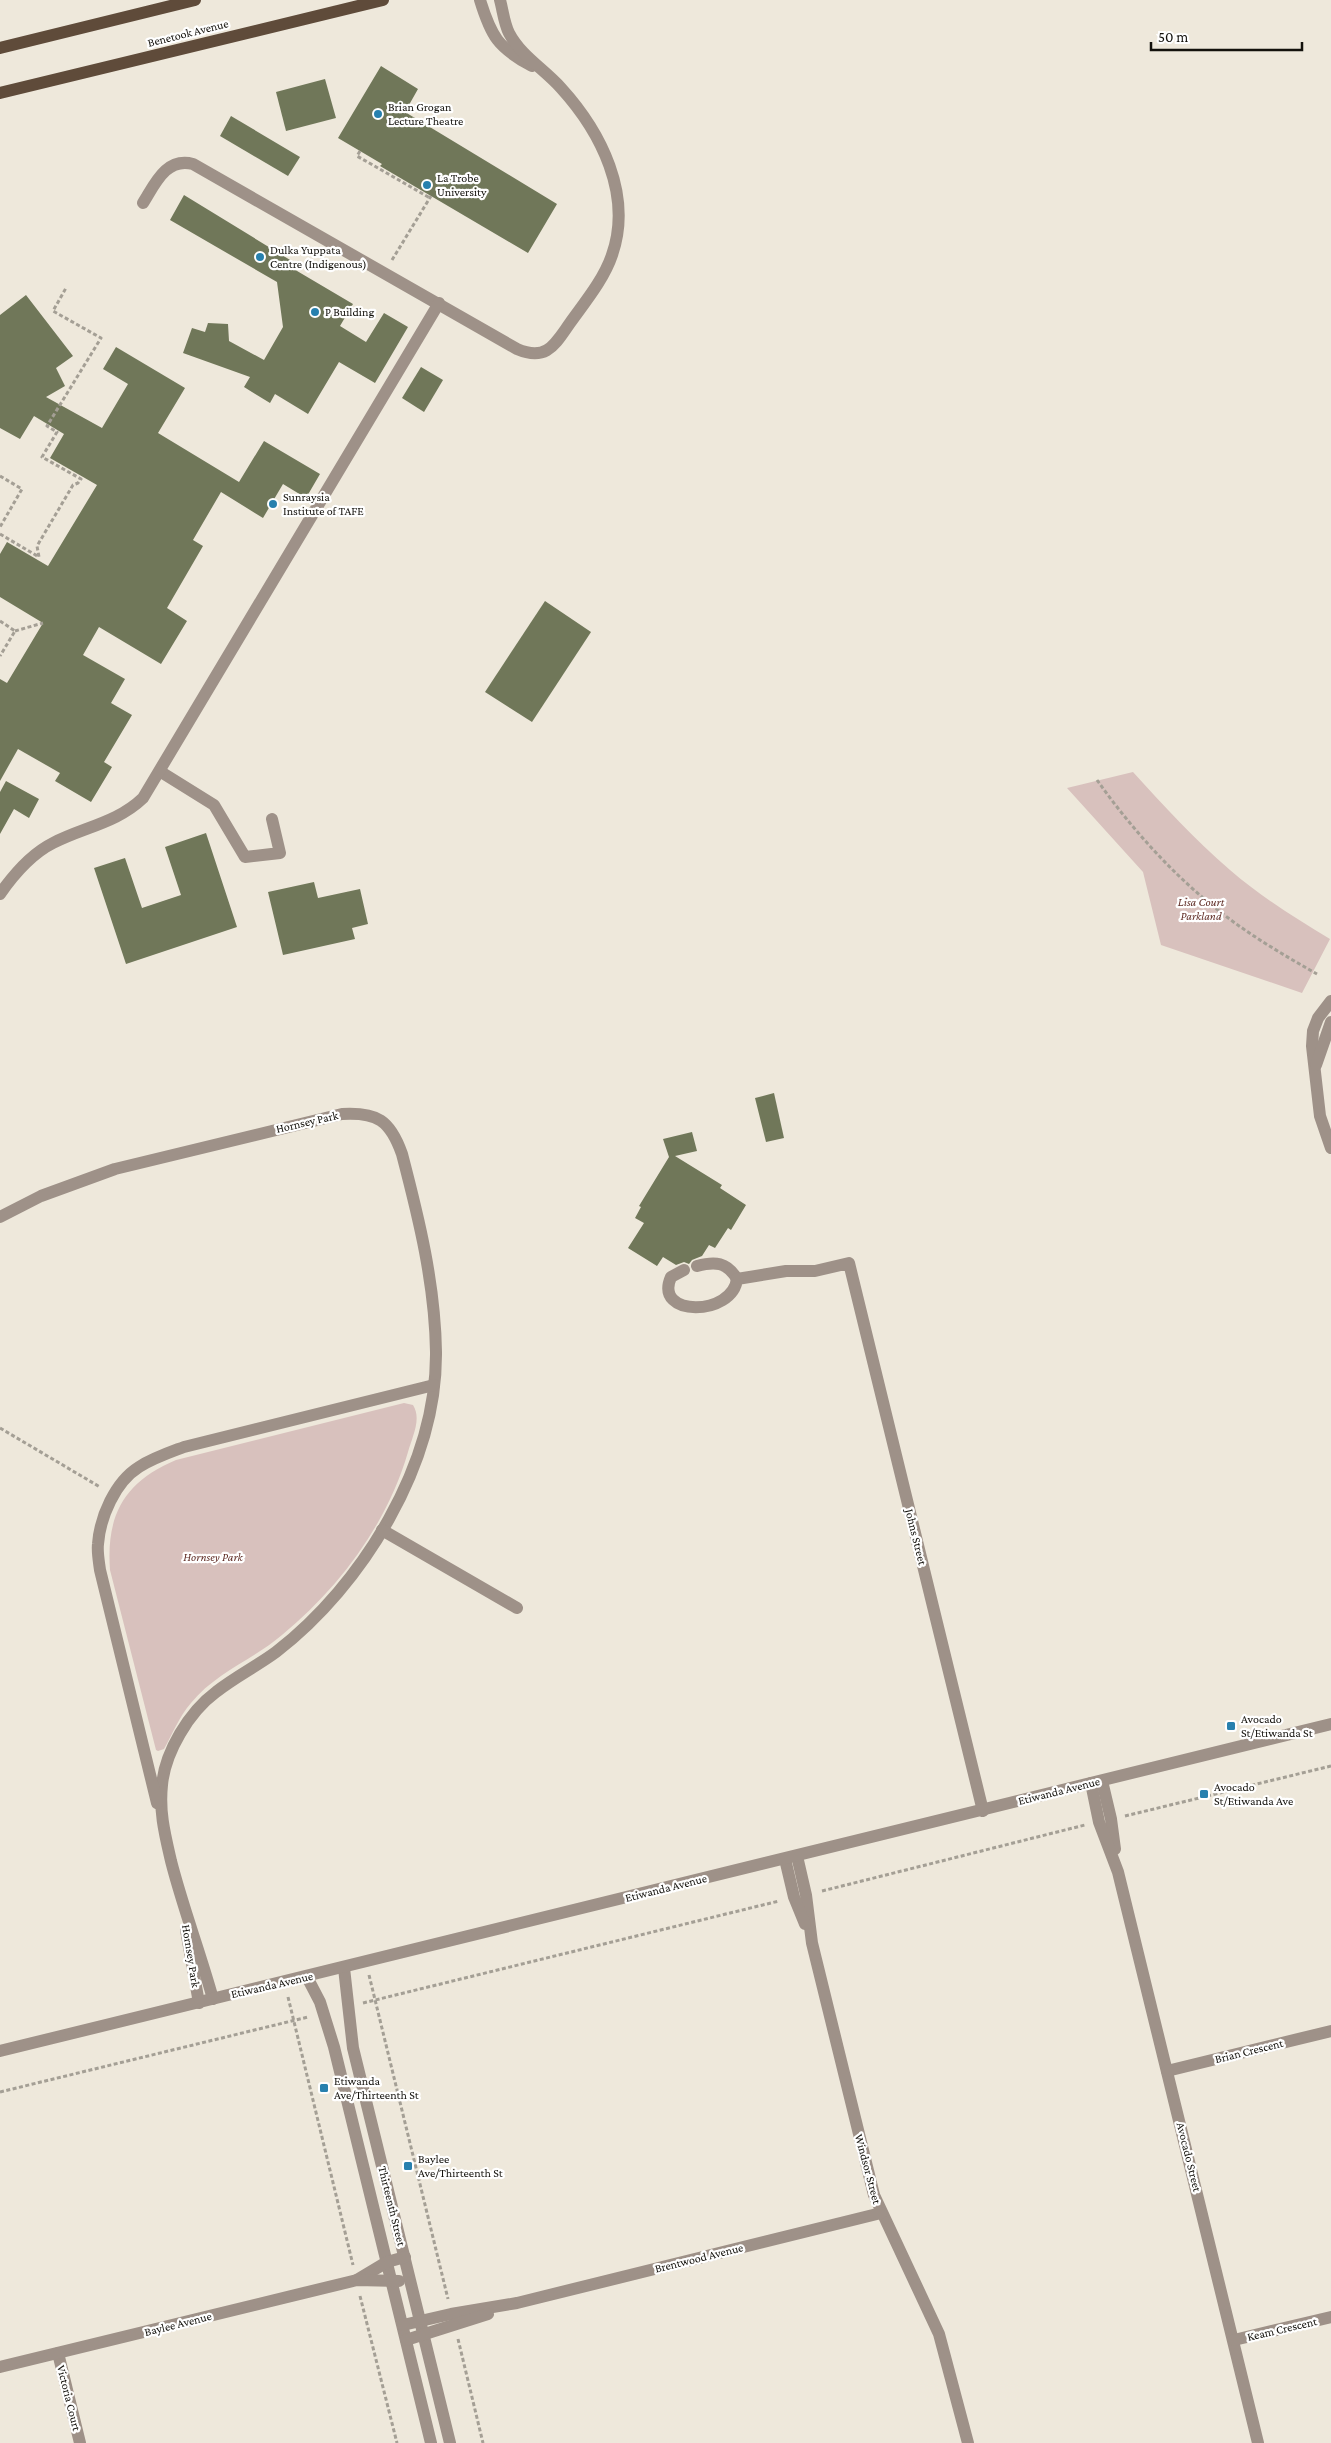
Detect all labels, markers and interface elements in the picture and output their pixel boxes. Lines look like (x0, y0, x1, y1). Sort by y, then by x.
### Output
street label: Benetook Avenue (146, 16, 230, 50)
scale bar (1151, 20, 1302, 52)
text: 50 m (1158, 29, 1188, 45)
place label: Brian Grogan Lecture Theatre (388, 100, 463, 128)
marker: Brian Grogan Lecture Theatre (372, 108, 384, 120)
place label: La Trobe University (437, 171, 487, 199)
marker: La Trobe University (421, 179, 433, 191)
place label: Dulka Yuppata Centre (Indigenous) (270, 243, 367, 271)
marker: Dulka Yuppata Centre (Indigenous) (254, 251, 266, 263)
place label: P Building (325, 305, 374, 319)
marker: P Building (309, 306, 321, 318)
place label: Sunraysia Institute of TAFE (283, 490, 364, 518)
marker: Sunraysia Institute of TAFE (267, 498, 279, 510)
park label: Lisa Court Parkland (1178, 895, 1225, 923)
street label: Hornsey Park (274, 1108, 340, 1136)
street label: Johns Street (902, 1506, 930, 1568)
park label: Hornsey Park (183, 1550, 244, 1564)
place label: Avocado St/Etiwanda St (1241, 1712, 1314, 1740)
marker: Avocado St/Etiwanda St (1225, 1720, 1237, 1732)
street label: Etiwanda Avenue (1017, 1774, 1101, 1808)
place label: Avocado St/Etiwanda Ave (1214, 1780, 1293, 1808)
marker: Avocado St/Etiwanda Ave (1198, 1788, 1210, 1800)
street label: Etiwanda Avenue (624, 1871, 708, 1905)
street label: Hornsey Park (179, 1923, 203, 1989)
street label: Etiwanda Avenue (230, 1969, 314, 2001)
street label: Brian Crescent (1213, 2036, 1286, 2066)
place label: Etiwanda Ave/Thirteenth St (334, 2074, 420, 2102)
marker: Etiwanda Ave/Thirteenth St (318, 2082, 330, 2094)
street label: Avocado Street (1174, 2121, 1205, 2194)
street label: Windsor Street (852, 2132, 884, 2207)
place label: Baylee Ave/Thirteenth St (418, 2152, 504, 2180)
marker: Baylee Ave/Thirteenth St (402, 2160, 414, 2172)
street label: Thirteenth Street (375, 2165, 409, 2248)
street label: Brentwood Avenue (653, 2240, 745, 2276)
street label: Baylee Avenue (143, 2309, 213, 2339)
street label: Keam Crescent (1246, 2314, 1319, 2344)
street label: Victoria Court (54, 2364, 84, 2433)

